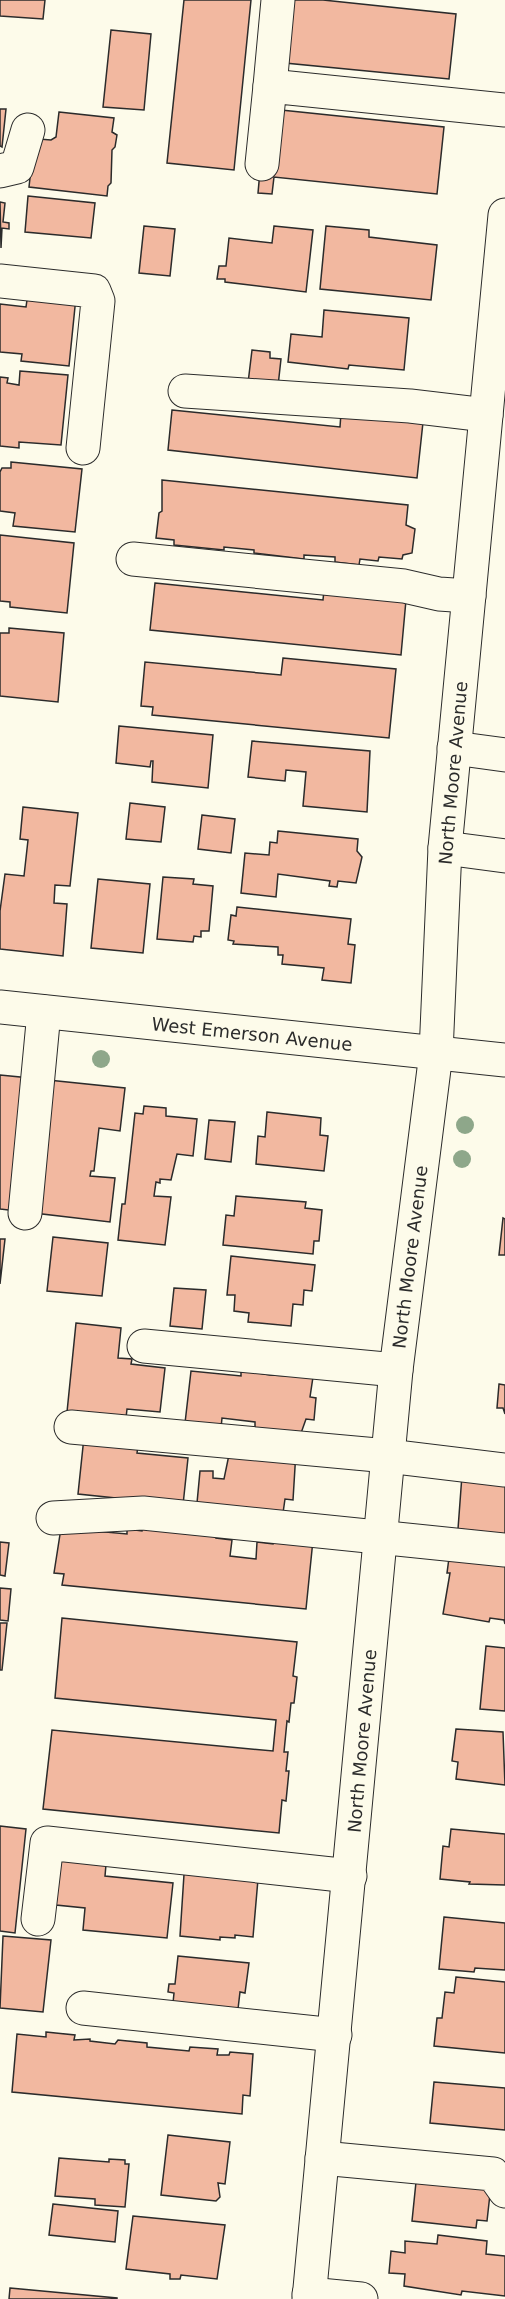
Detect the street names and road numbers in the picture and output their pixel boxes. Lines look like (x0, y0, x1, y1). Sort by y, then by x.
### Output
street label: North Moore Avenue (435, 680, 471, 866)
street label: West Emerson Avenue (151, 1013, 353, 1055)
street label: North Moore Avenue (388, 1164, 432, 1350)
street label: North Moore Avenue (344, 1648, 380, 1834)

